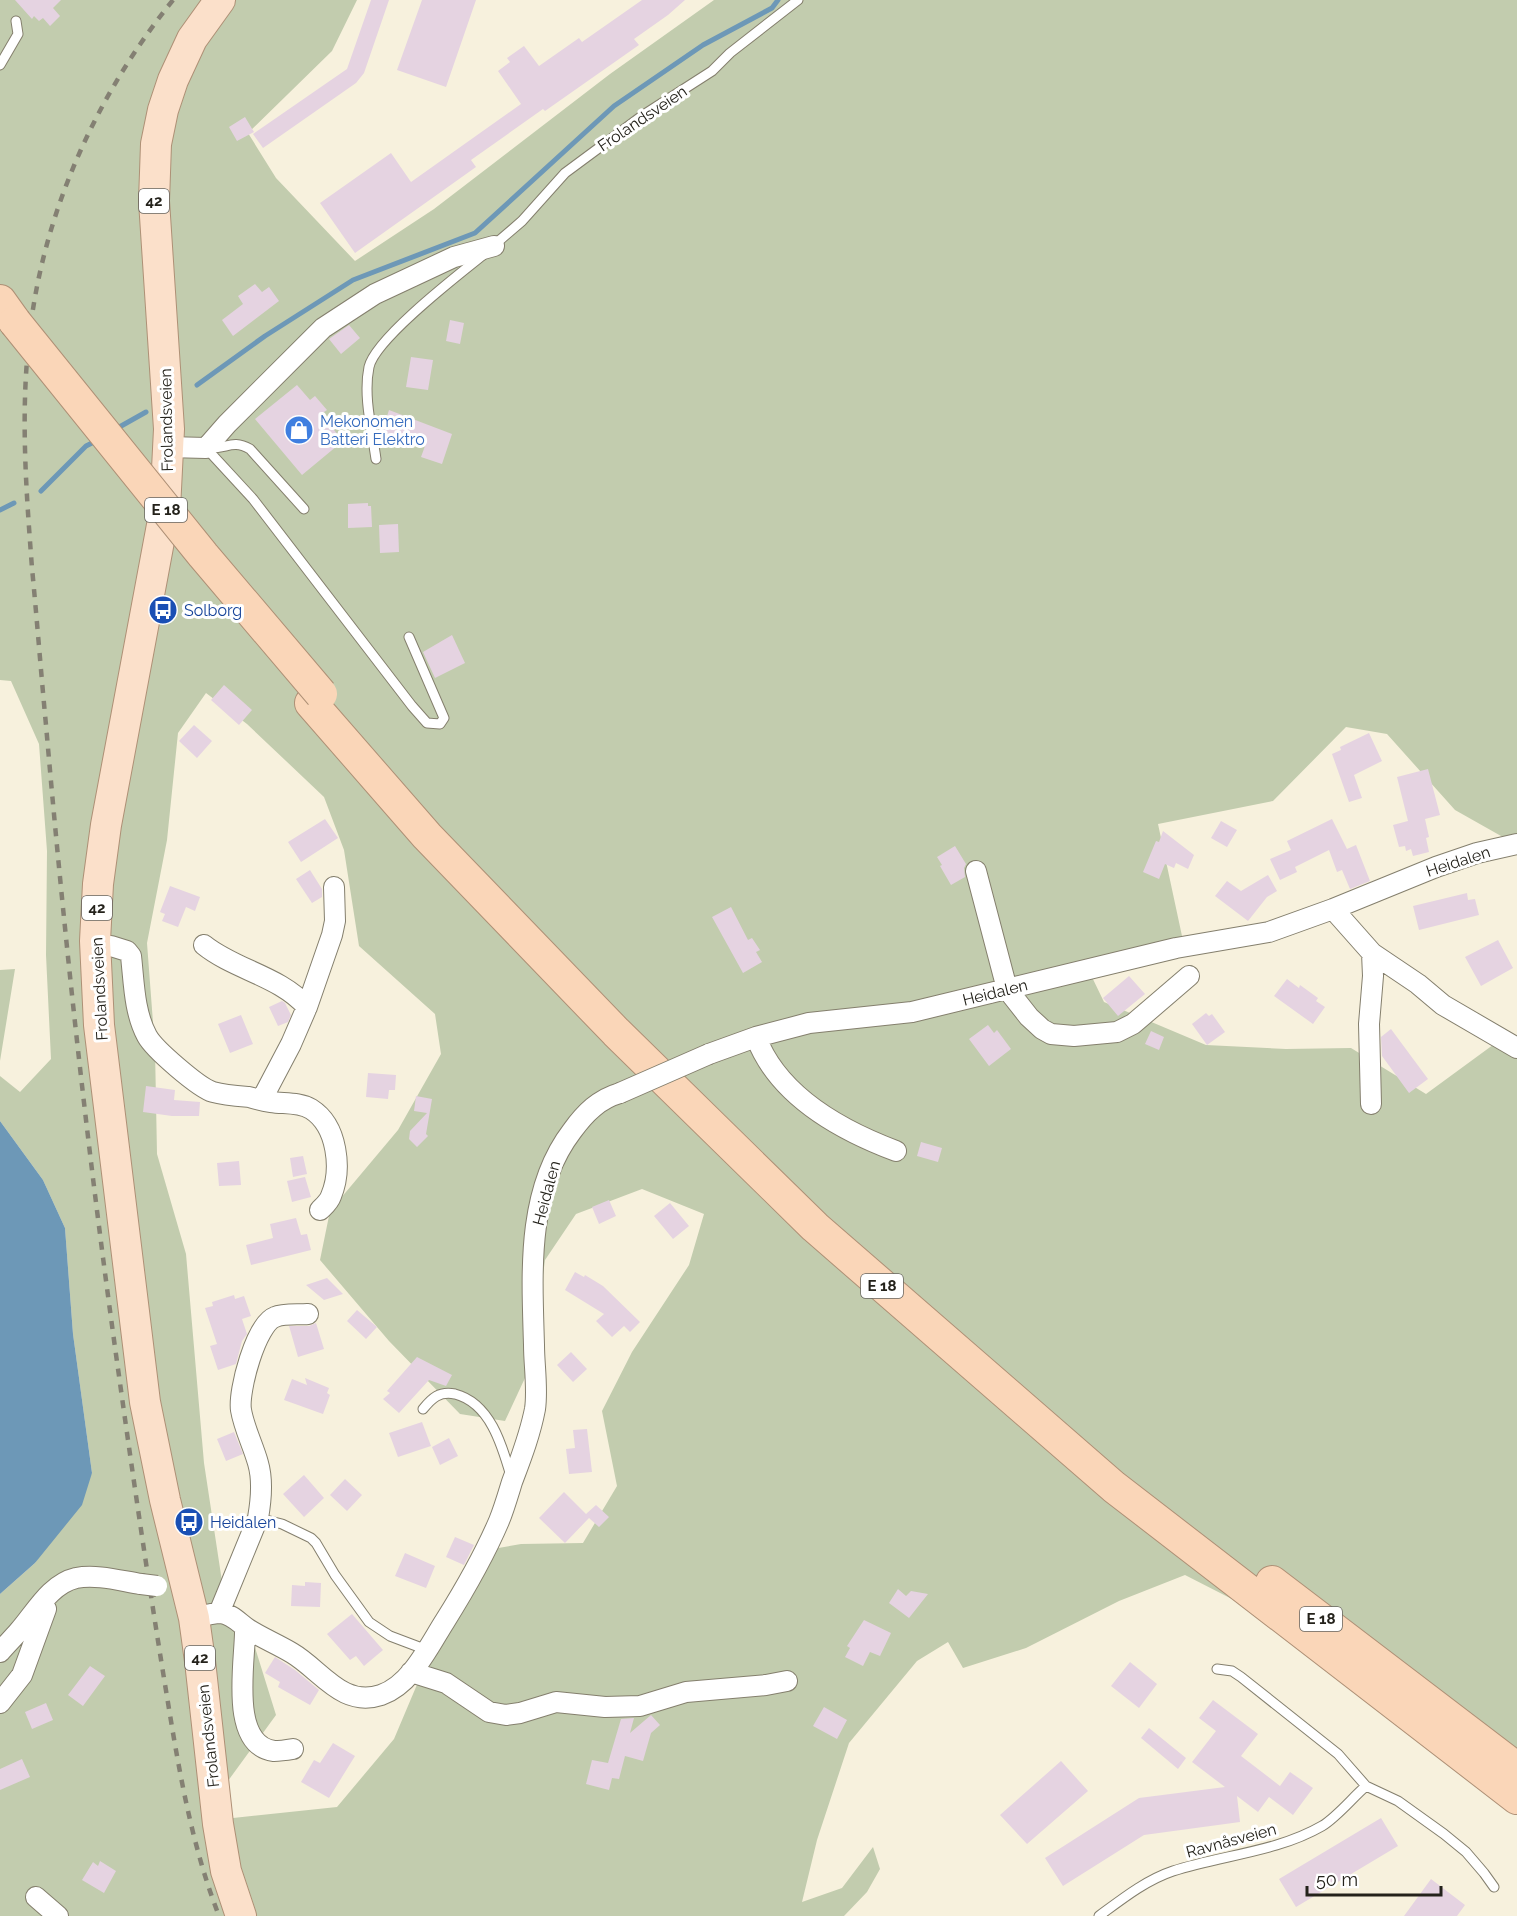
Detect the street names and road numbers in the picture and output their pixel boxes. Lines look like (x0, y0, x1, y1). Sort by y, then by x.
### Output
street label: Frolandsveien (594, 82, 690, 155)
road number: 42 (139, 189, 169, 213)
street label: Frolandsveien (156, 368, 177, 472)
road number: E 18 (145, 498, 187, 522)
street label: Heidalen (1424, 842, 1493, 881)
road number: 42 (82, 896, 112, 920)
street label: Frolandsveien (87, 937, 112, 1041)
street label: Heidalen (961, 975, 1030, 1010)
street label: Heidalen (529, 1159, 564, 1228)
road number: E 18 (861, 1274, 903, 1298)
road number: E 18 (1300, 1607, 1342, 1631)
road number: 42 (185, 1646, 215, 1670)
street label: Frolandsveien (194, 1684, 223, 1788)
street label: Ravnåsveien (1184, 1819, 1278, 1862)

